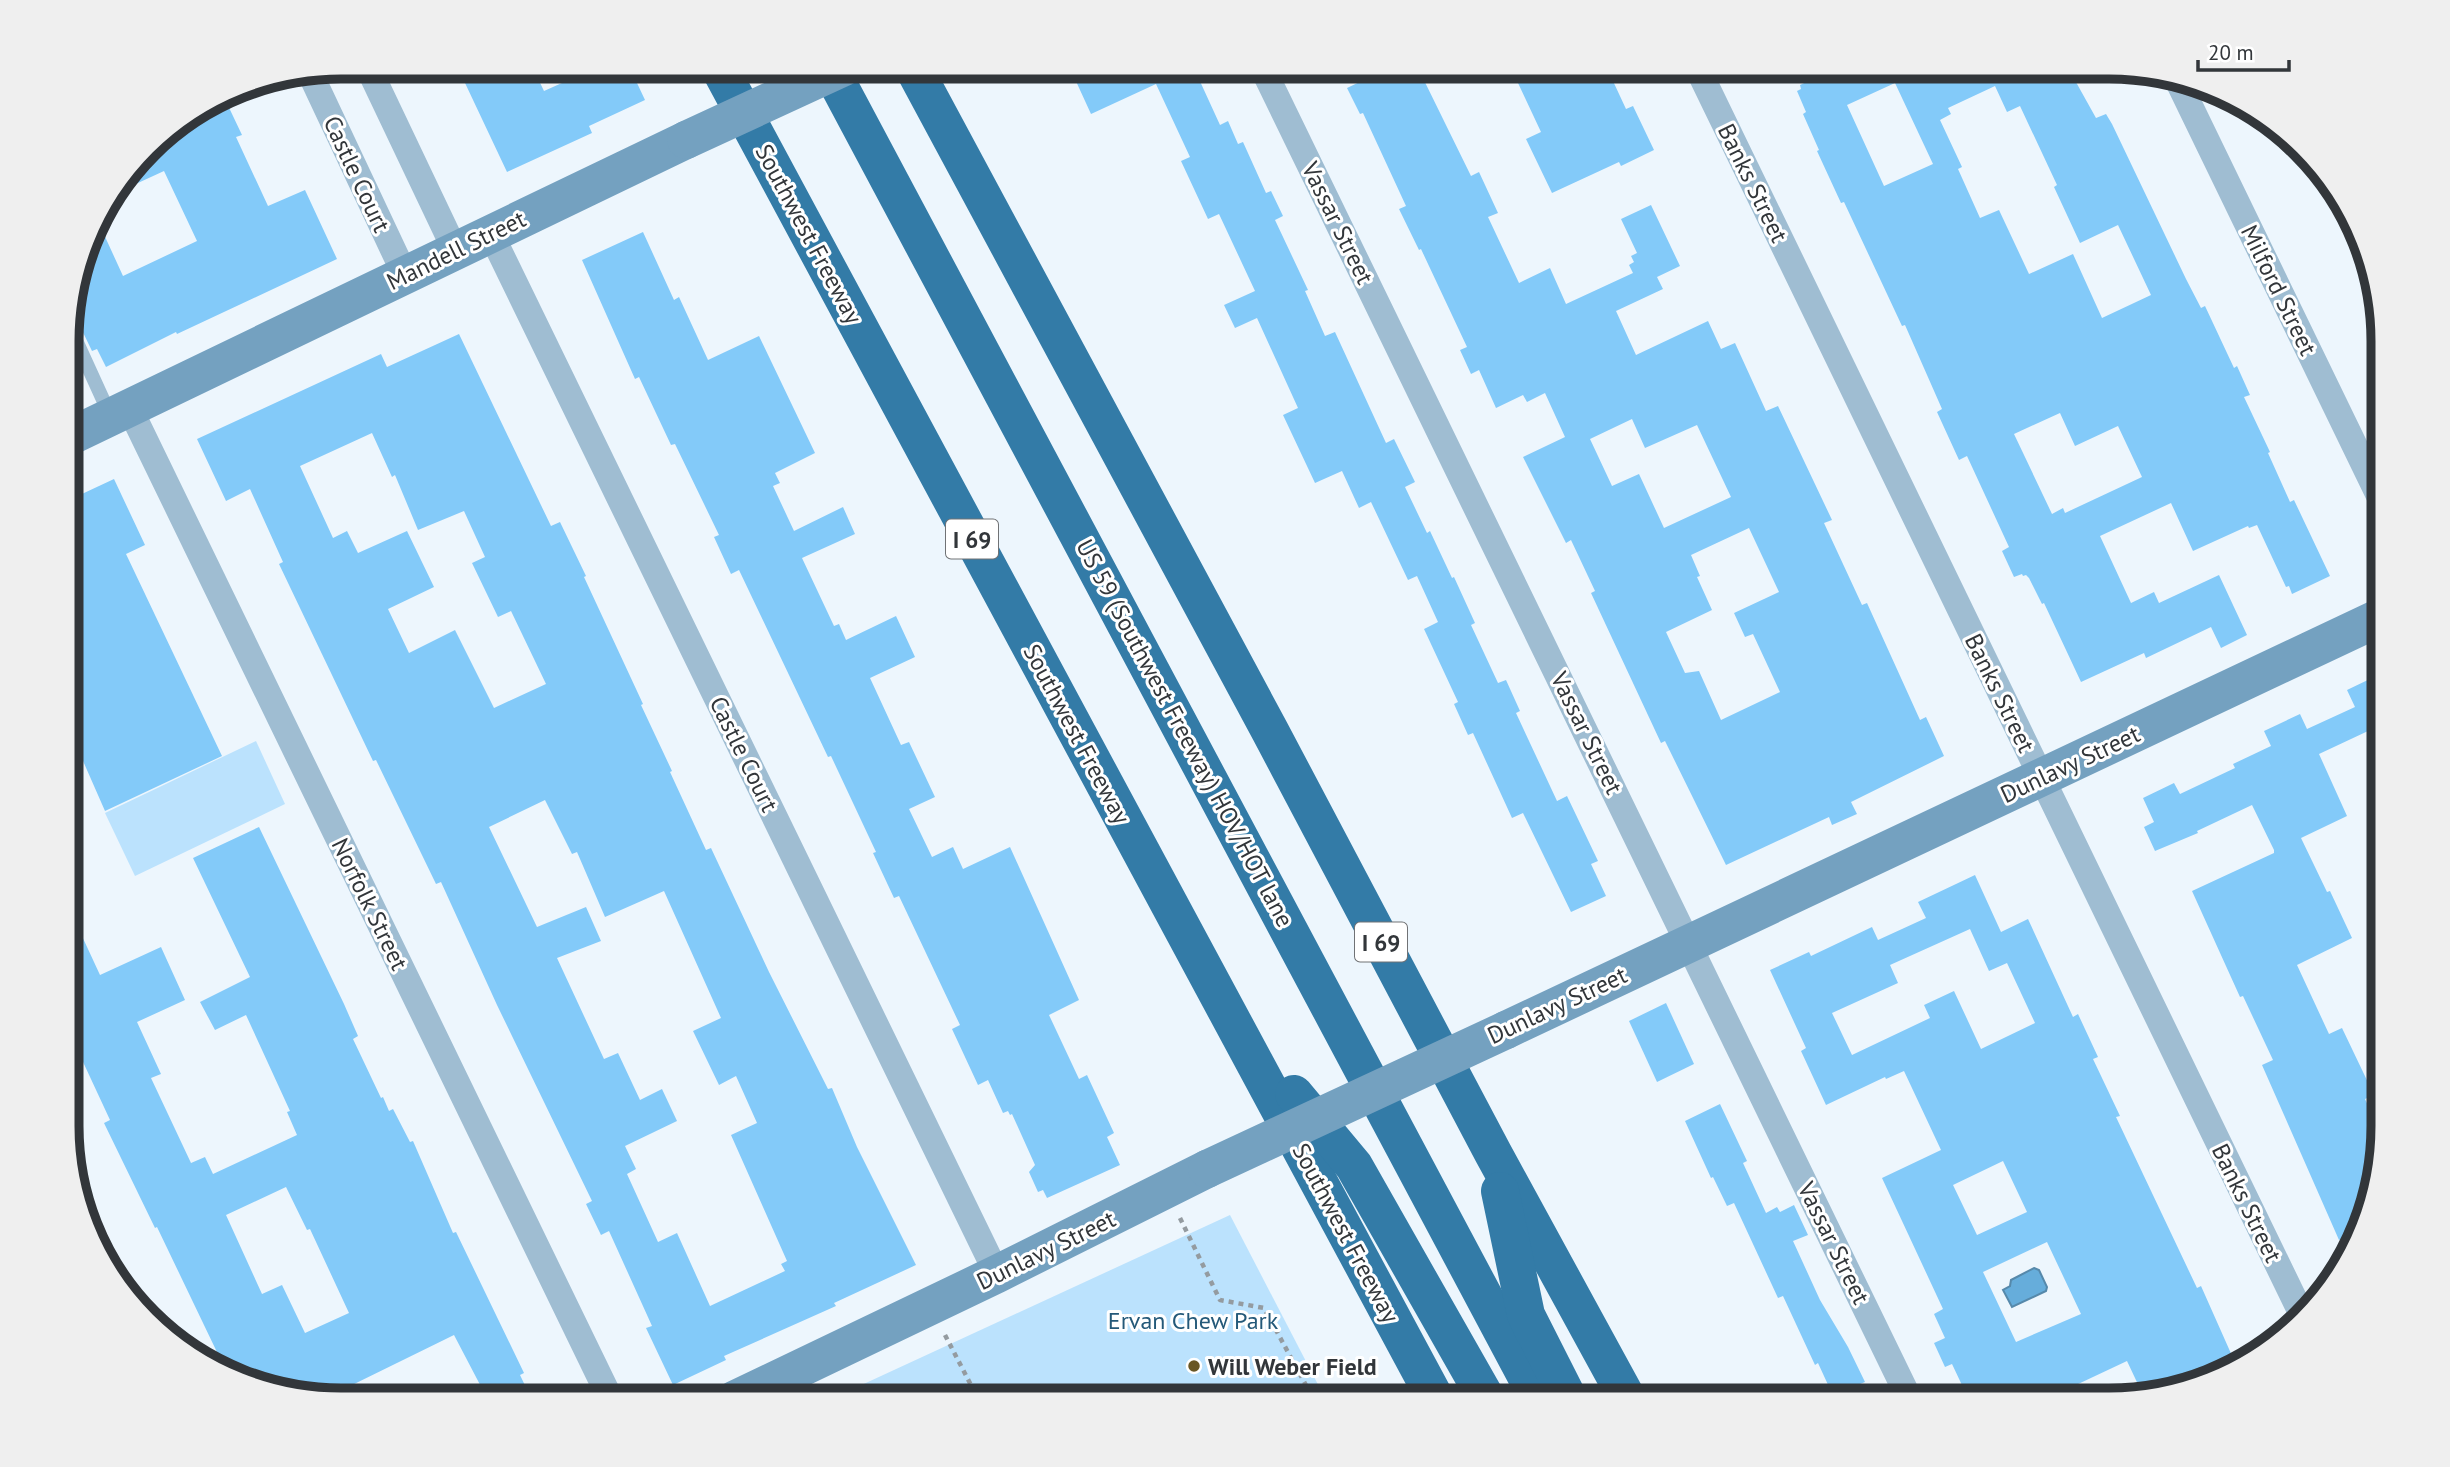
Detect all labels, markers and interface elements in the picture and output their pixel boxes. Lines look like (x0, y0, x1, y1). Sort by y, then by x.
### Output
scale bar (2198, 28, 2289, 72)
text: 20 m (2208, 39, 2254, 66)
street label: Castle Court (317, 111, 397, 237)
street label: Banks Street (1711, 119, 1795, 247)
street label: Southwest Freeway (749, 139, 869, 329)
street label: Vassar Street (1295, 156, 1381, 289)
street label: Mandell Street (381, 203, 531, 297)
street label: Milford Street (2234, 220, 2324, 360)
road number: I 69 (946, 520, 998, 558)
street label: US 59 (Southwest Freeway) HOV/HOT lane (1070, 534, 1300, 932)
street label: Banks Street (1958, 629, 2042, 757)
street label: Southwest Freeway (1018, 639, 1136, 829)
street label: Vassar Street (1544, 666, 1630, 799)
street label: Castle Court (703, 691, 785, 817)
street label: Dunlavy Street (1995, 718, 2145, 810)
street label: Norfolk Street (325, 833, 415, 975)
road number: I 69 (1355, 923, 1407, 962)
street label: Dunlavy Street (1482, 959, 1632, 1051)
street label: Southwest Freeway (1286, 1138, 1406, 1328)
street label: Banks Street (2205, 1139, 2289, 1267)
street label: Vassar Street (1791, 1176, 1877, 1309)
street label: Dunlavy Street (972, 1203, 1120, 1297)
park label: Ervan Chew Park (1108, 1305, 1279, 1336)
place label: Will Weber Field (1208, 1351, 1377, 1382)
marker: Will Weber Field (1186, 1358, 1202, 1374)

